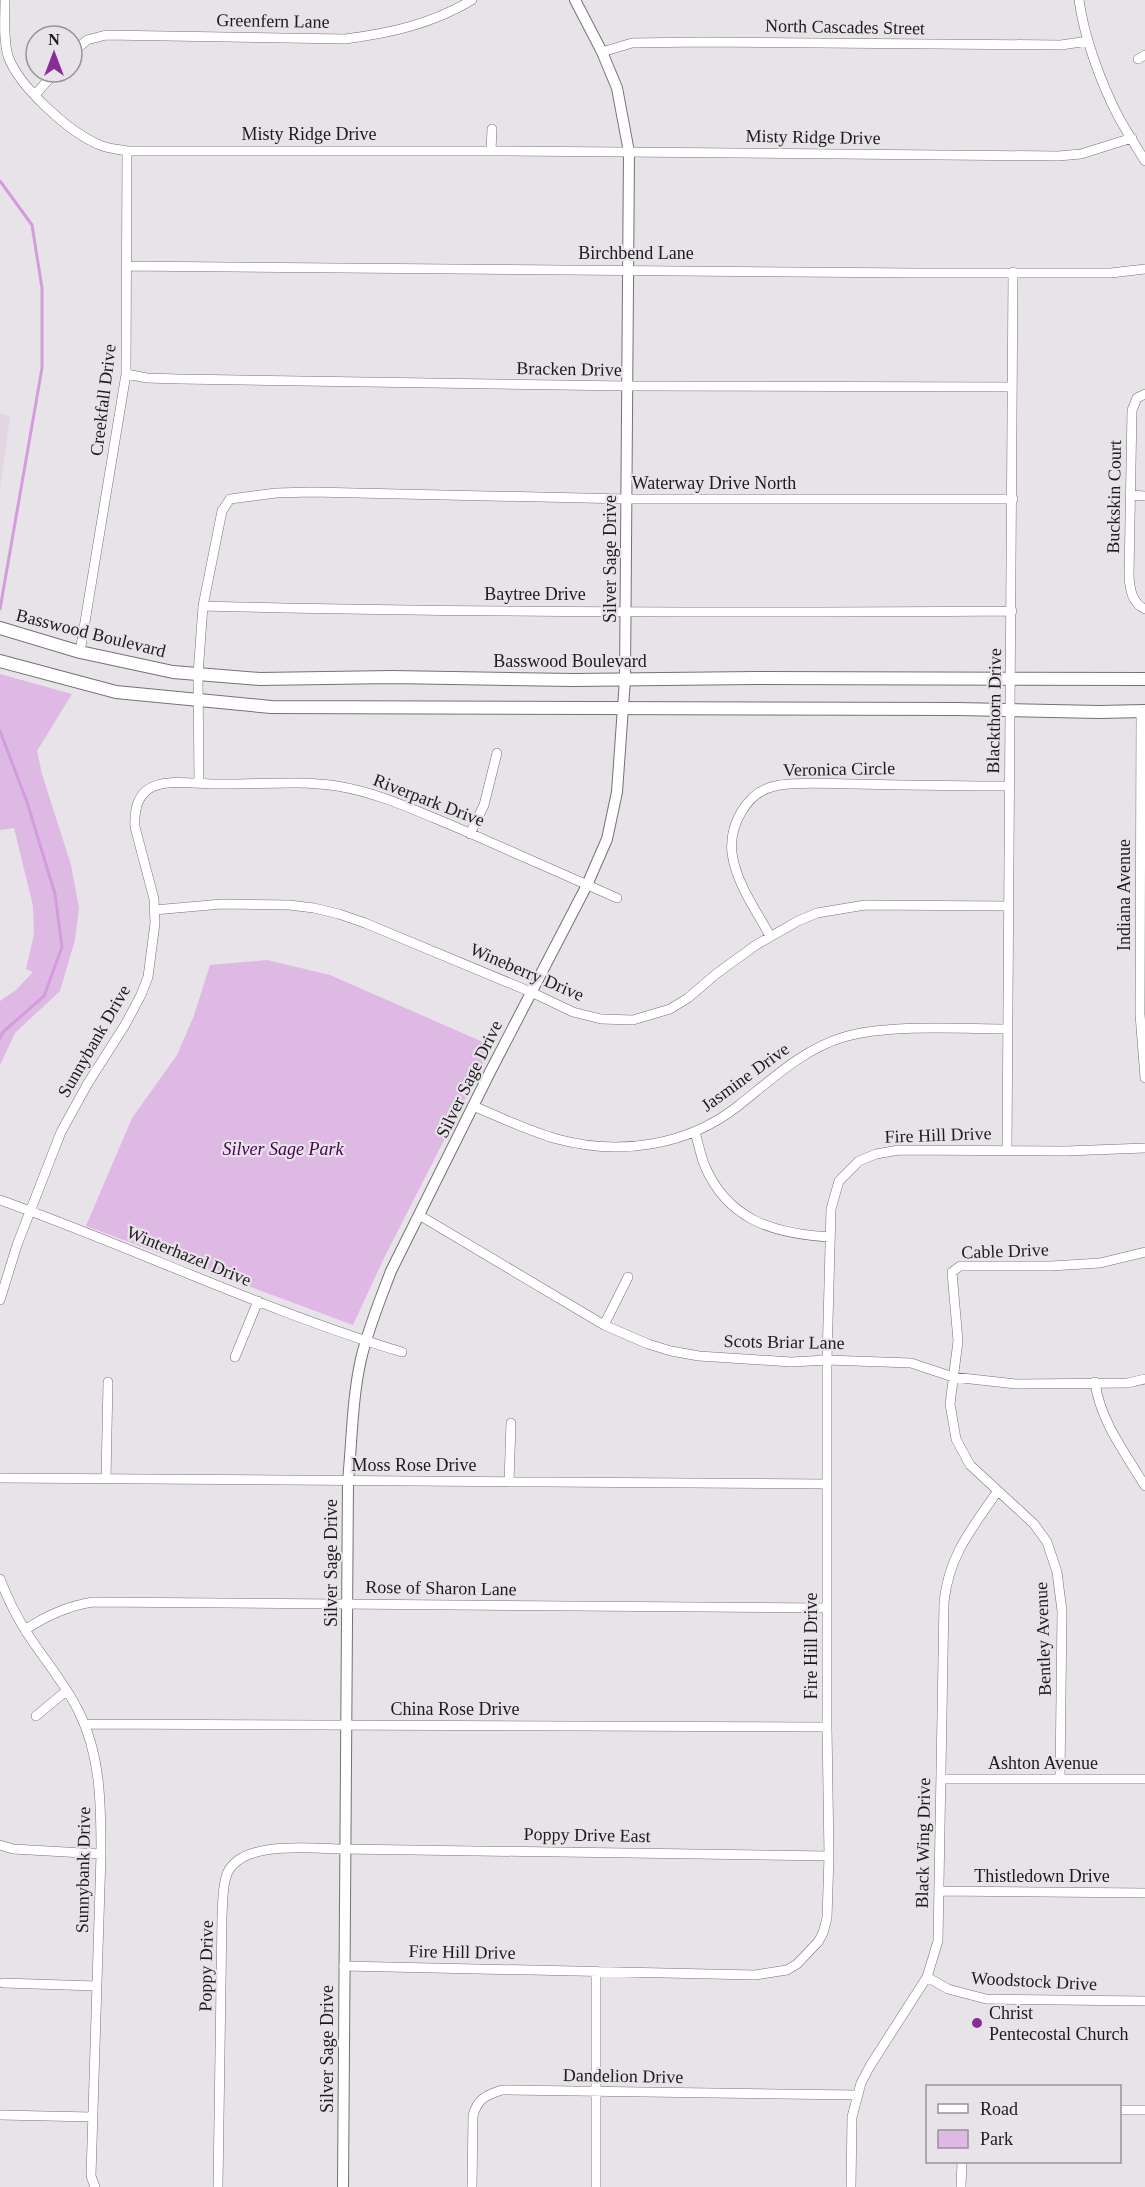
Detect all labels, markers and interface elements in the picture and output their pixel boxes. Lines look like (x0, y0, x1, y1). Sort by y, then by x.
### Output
street label: Greenfern Lane (216, 10, 330, 32)
street label: North Cascades Street (765, 16, 925, 38)
north arrow (24, 24, 84, 84)
text: N (48, 31, 60, 48)
street label: Misty Ridge Drive (242, 124, 377, 144)
street label: Misty Ridge Drive (745, 126, 881, 148)
street label: Birchbend Lane (578, 243, 694, 263)
street label: Creekfall Drive (86, 343, 120, 457)
street label: Bracken Drive (516, 358, 622, 380)
street label: Buckskin Court (1103, 440, 1125, 554)
street label: Waterway Drive North (632, 473, 796, 493)
street label: Silver Sage Drive (600, 495, 620, 623)
street label: Baytree Drive (484, 584, 586, 604)
street label: Basswood Boulevard (14, 605, 168, 661)
street label: Blackthorn Drive (983, 648, 1005, 774)
street label: Basswood Boulevard (493, 651, 647, 671)
street label: Veronica Circle (783, 758, 895, 780)
street label: Riverpark Drive (371, 770, 487, 830)
street label: Indiana Avenue (1114, 839, 1134, 951)
street label: Wineberry Drive (467, 939, 587, 1005)
street label: Sunnybank Drive (54, 981, 134, 1101)
street label: Silver Sage Drive (432, 1017, 506, 1141)
street label: Jasmine Drive (697, 1038, 793, 1116)
street label: Fire Hill Drive (884, 1123, 992, 1147)
park label: Silver Sage Park (223, 1139, 344, 1159)
street label: Winterhazel Drive (124, 1222, 254, 1290)
street label: Cable Drive (961, 1239, 1049, 1263)
street label: Scots Briar Lane (723, 1331, 845, 1353)
street label: Moss Rose Drive (352, 1455, 477, 1475)
street label: Silver Sage Drive (321, 1499, 341, 1627)
street label: Rose of Sharon Lane (365, 1577, 517, 1599)
street label: Bentley Avenue (1031, 1582, 1055, 1696)
street label: Fire Hill Drive (801, 1593, 821, 1699)
street label: China Rose Drive (391, 1699, 519, 1719)
street label: Ashton Avenue (988, 1753, 1098, 1773)
street label: Black Wing Drive (912, 1777, 934, 1909)
street label: Sunnybank Drive (72, 1807, 94, 1933)
street label: Poppy Drive East (523, 1824, 651, 1846)
street label: Thistledown Drive (974, 1866, 1110, 1886)
street label: Poppy Drive (195, 1920, 217, 2012)
street label: Fire Hill Drive (408, 1941, 516, 1963)
street label: Woodstock Drive (971, 1968, 1097, 1994)
street label: Silver Sage Drive (317, 1985, 337, 2113)
place label: Christ Pentecostal Church (989, 2003, 1128, 2044)
marker: Christ Pentecostal Church (970, 2016, 984, 2030)
street label: Dandelion Drive (563, 2065, 683, 2087)
legend (926, 2085, 1121, 2163)
text: Road (980, 2099, 1018, 2119)
text: Park (980, 2129, 1013, 2149)

